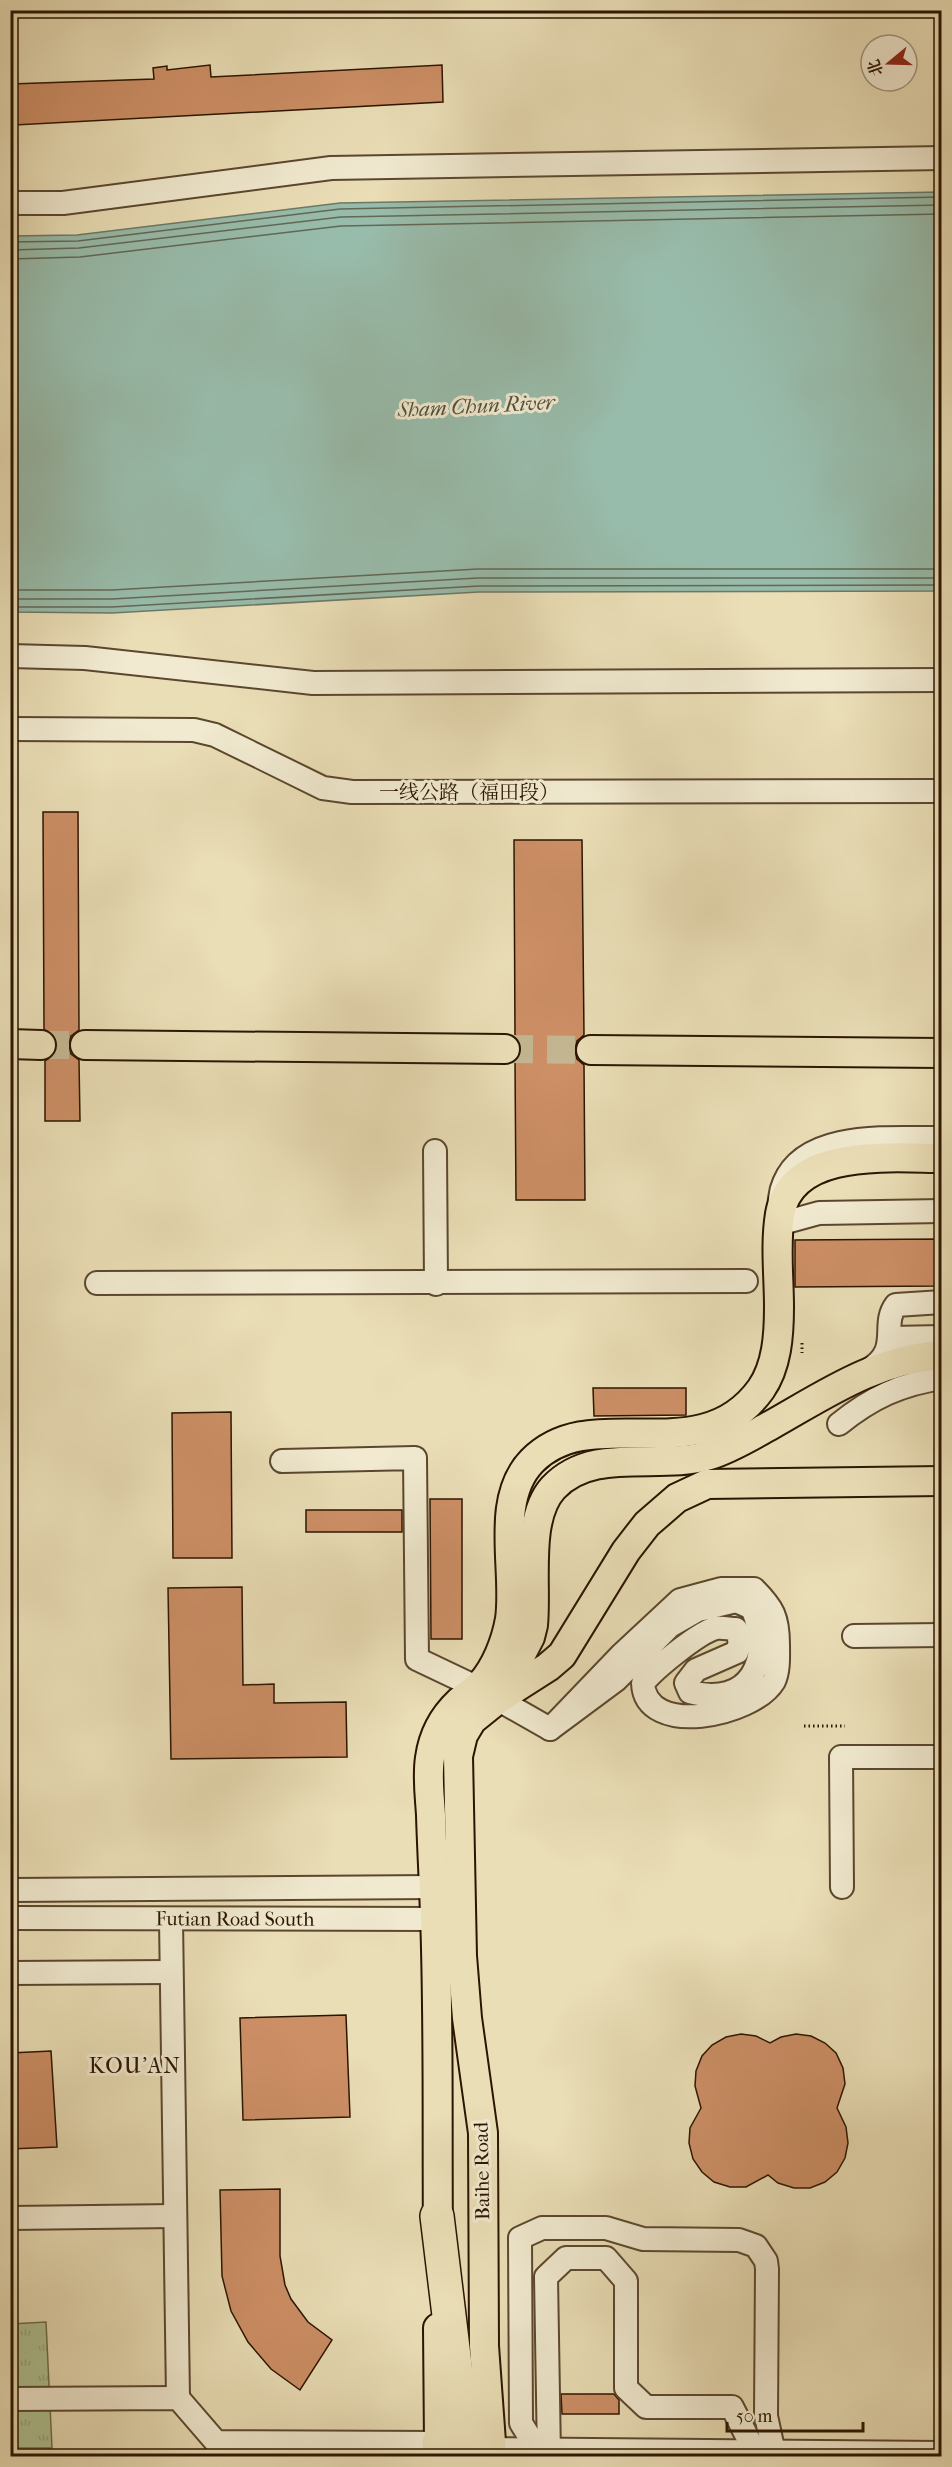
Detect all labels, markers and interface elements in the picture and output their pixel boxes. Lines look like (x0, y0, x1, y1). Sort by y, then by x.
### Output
north arrow (859, 33, 919, 93)
text: 北 (864, 57, 887, 78)
water label: Sham Chun River (396, 390, 557, 422)
street label: 一线公路（福田段） (379, 781, 559, 804)
street label: Futian Road South (155, 1907, 315, 1930)
district label: KOU'AN (89, 2053, 181, 2079)
street label: Baihe Road (470, 2121, 494, 2220)
scale bar (727, 2395, 864, 2433)
text: 50 m (736, 2406, 773, 2427)

